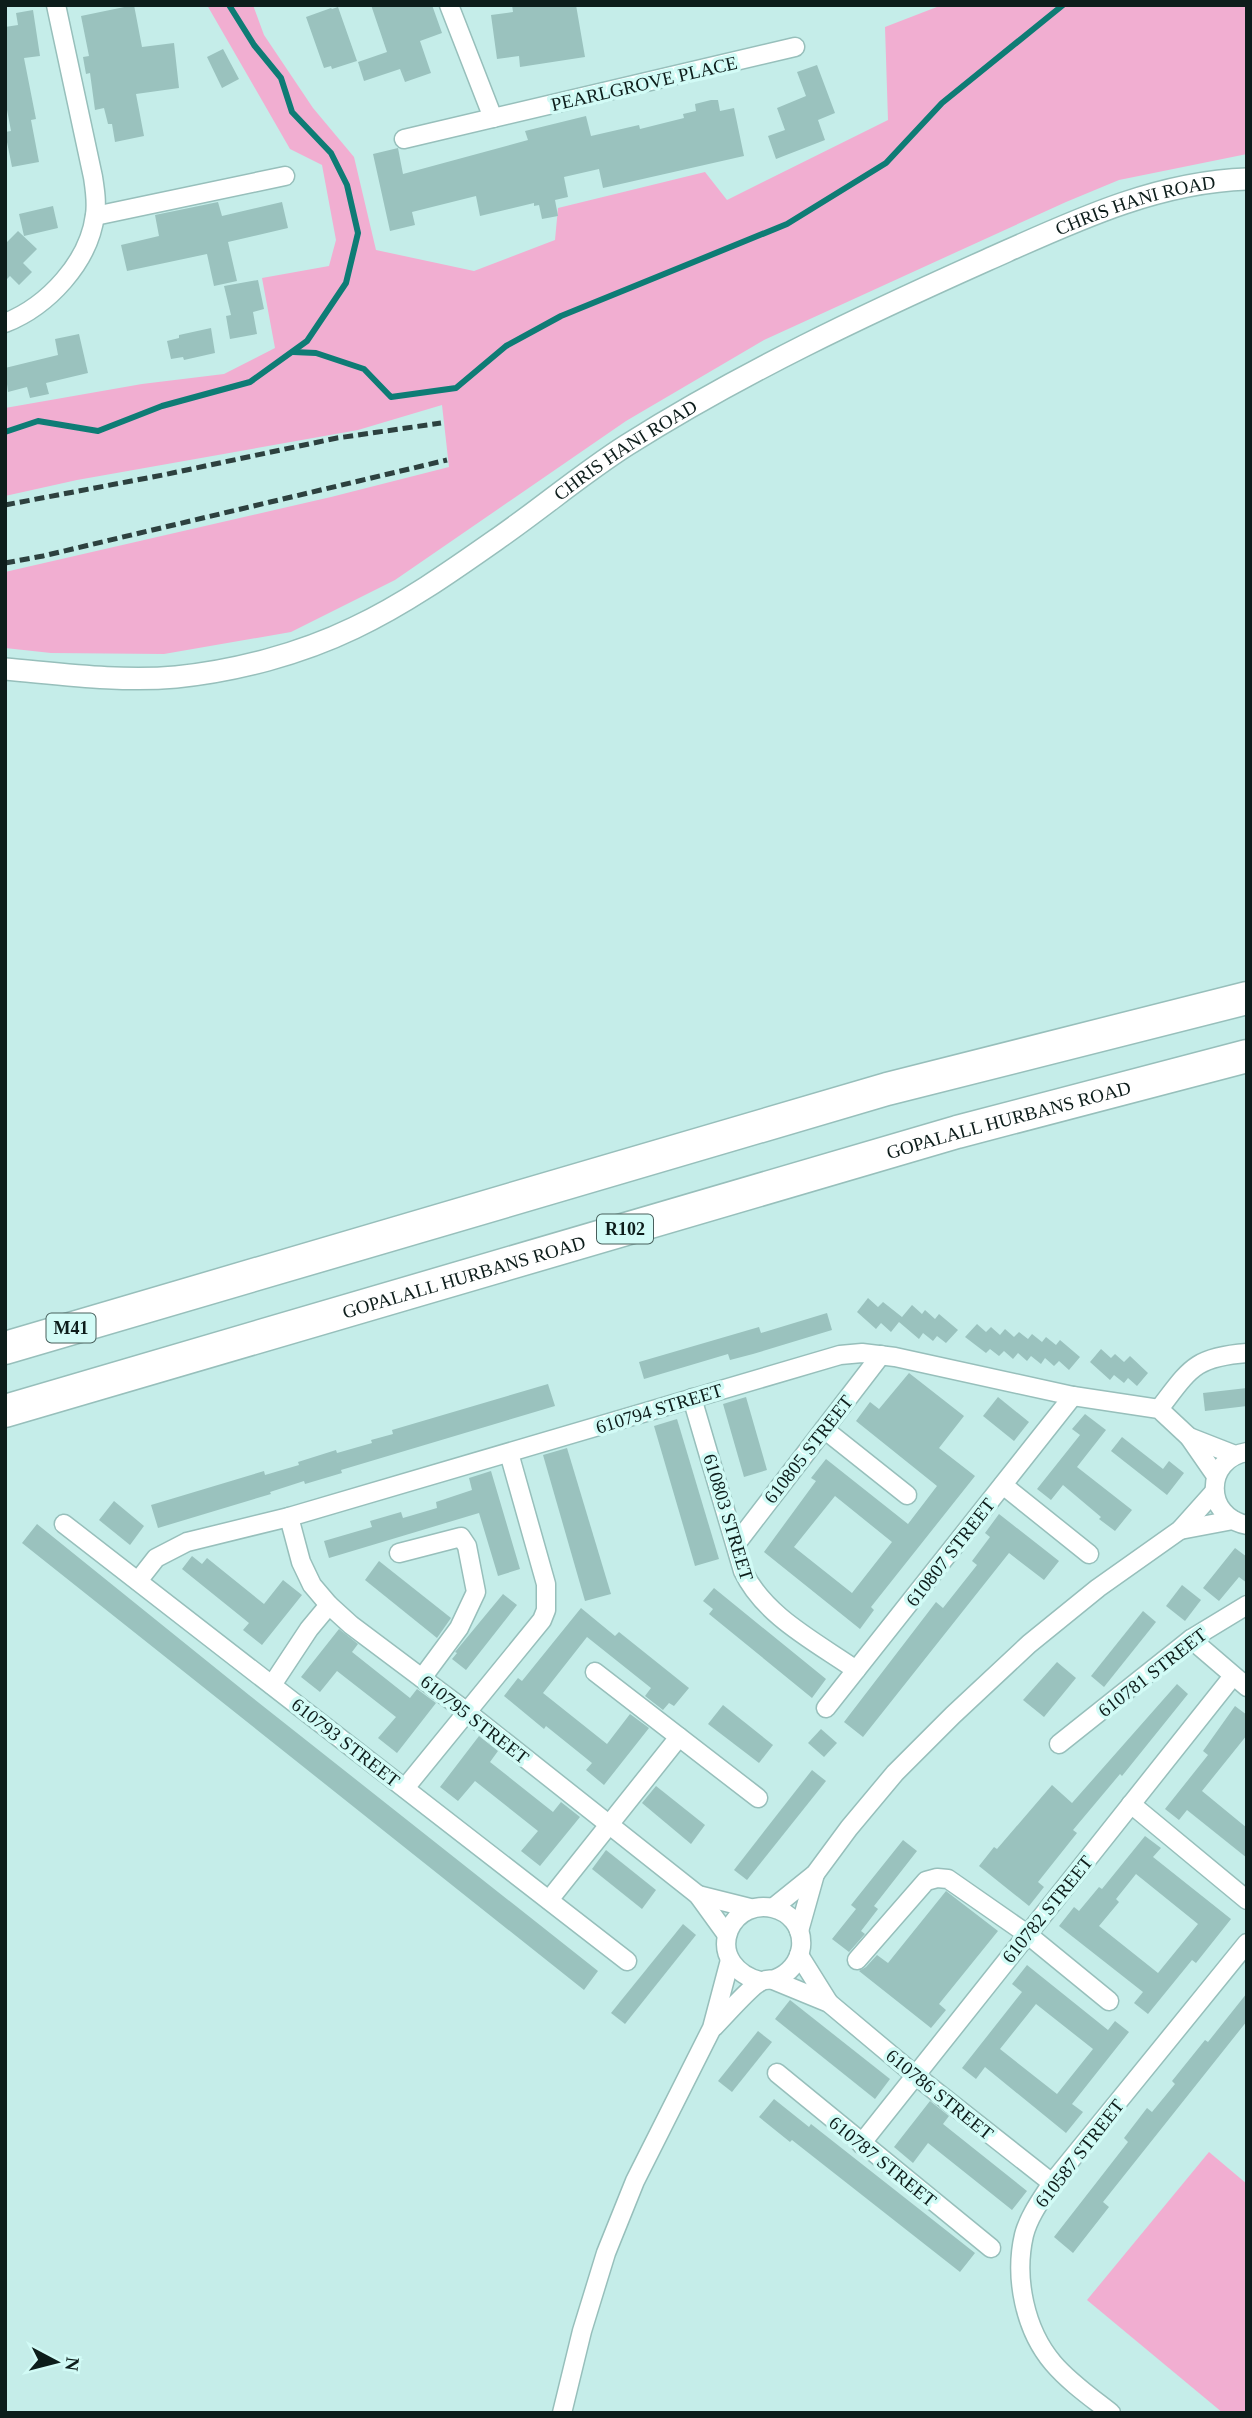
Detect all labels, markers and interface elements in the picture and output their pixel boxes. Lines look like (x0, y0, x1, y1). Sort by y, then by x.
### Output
street label: PEARLGROVE PLACE (549, 52, 739, 115)
street label: CHRIS HANI ROAD (1052, 172, 1217, 240)
street label: CHRIS HANI ROAD (550, 395, 701, 505)
street label: GOPALALL HURBANS ROAD (884, 1077, 1133, 1163)
road number: R102 (597, 1214, 653, 1244)
street label: GOPALALL HURBANS ROAD (340, 1232, 588, 1323)
road number: M41 (46, 1314, 96, 1343)
street label: 610794 STREET (593, 1379, 725, 1438)
street label: 610805 STREET (760, 1391, 857, 1508)
street label: 610803 STREET (699, 1451, 758, 1583)
street label: 610807 STREET (902, 1494, 999, 1611)
street label: 610781 STREET (1094, 1623, 1211, 1721)
street label: 610795 STREET (416, 1671, 533, 1768)
street label: 610793 STREET (287, 1694, 404, 1791)
street label: 610782 STREET (998, 1851, 1097, 1967)
street label: 610786 STREET (882, 2045, 998, 2144)
street label: 610587 STREET (1031, 2095, 1128, 2212)
street label: 610787 STREET (825, 2112, 941, 2211)
north arrow (21, 2327, 91, 2397)
text: N (61, 2356, 84, 2372)

